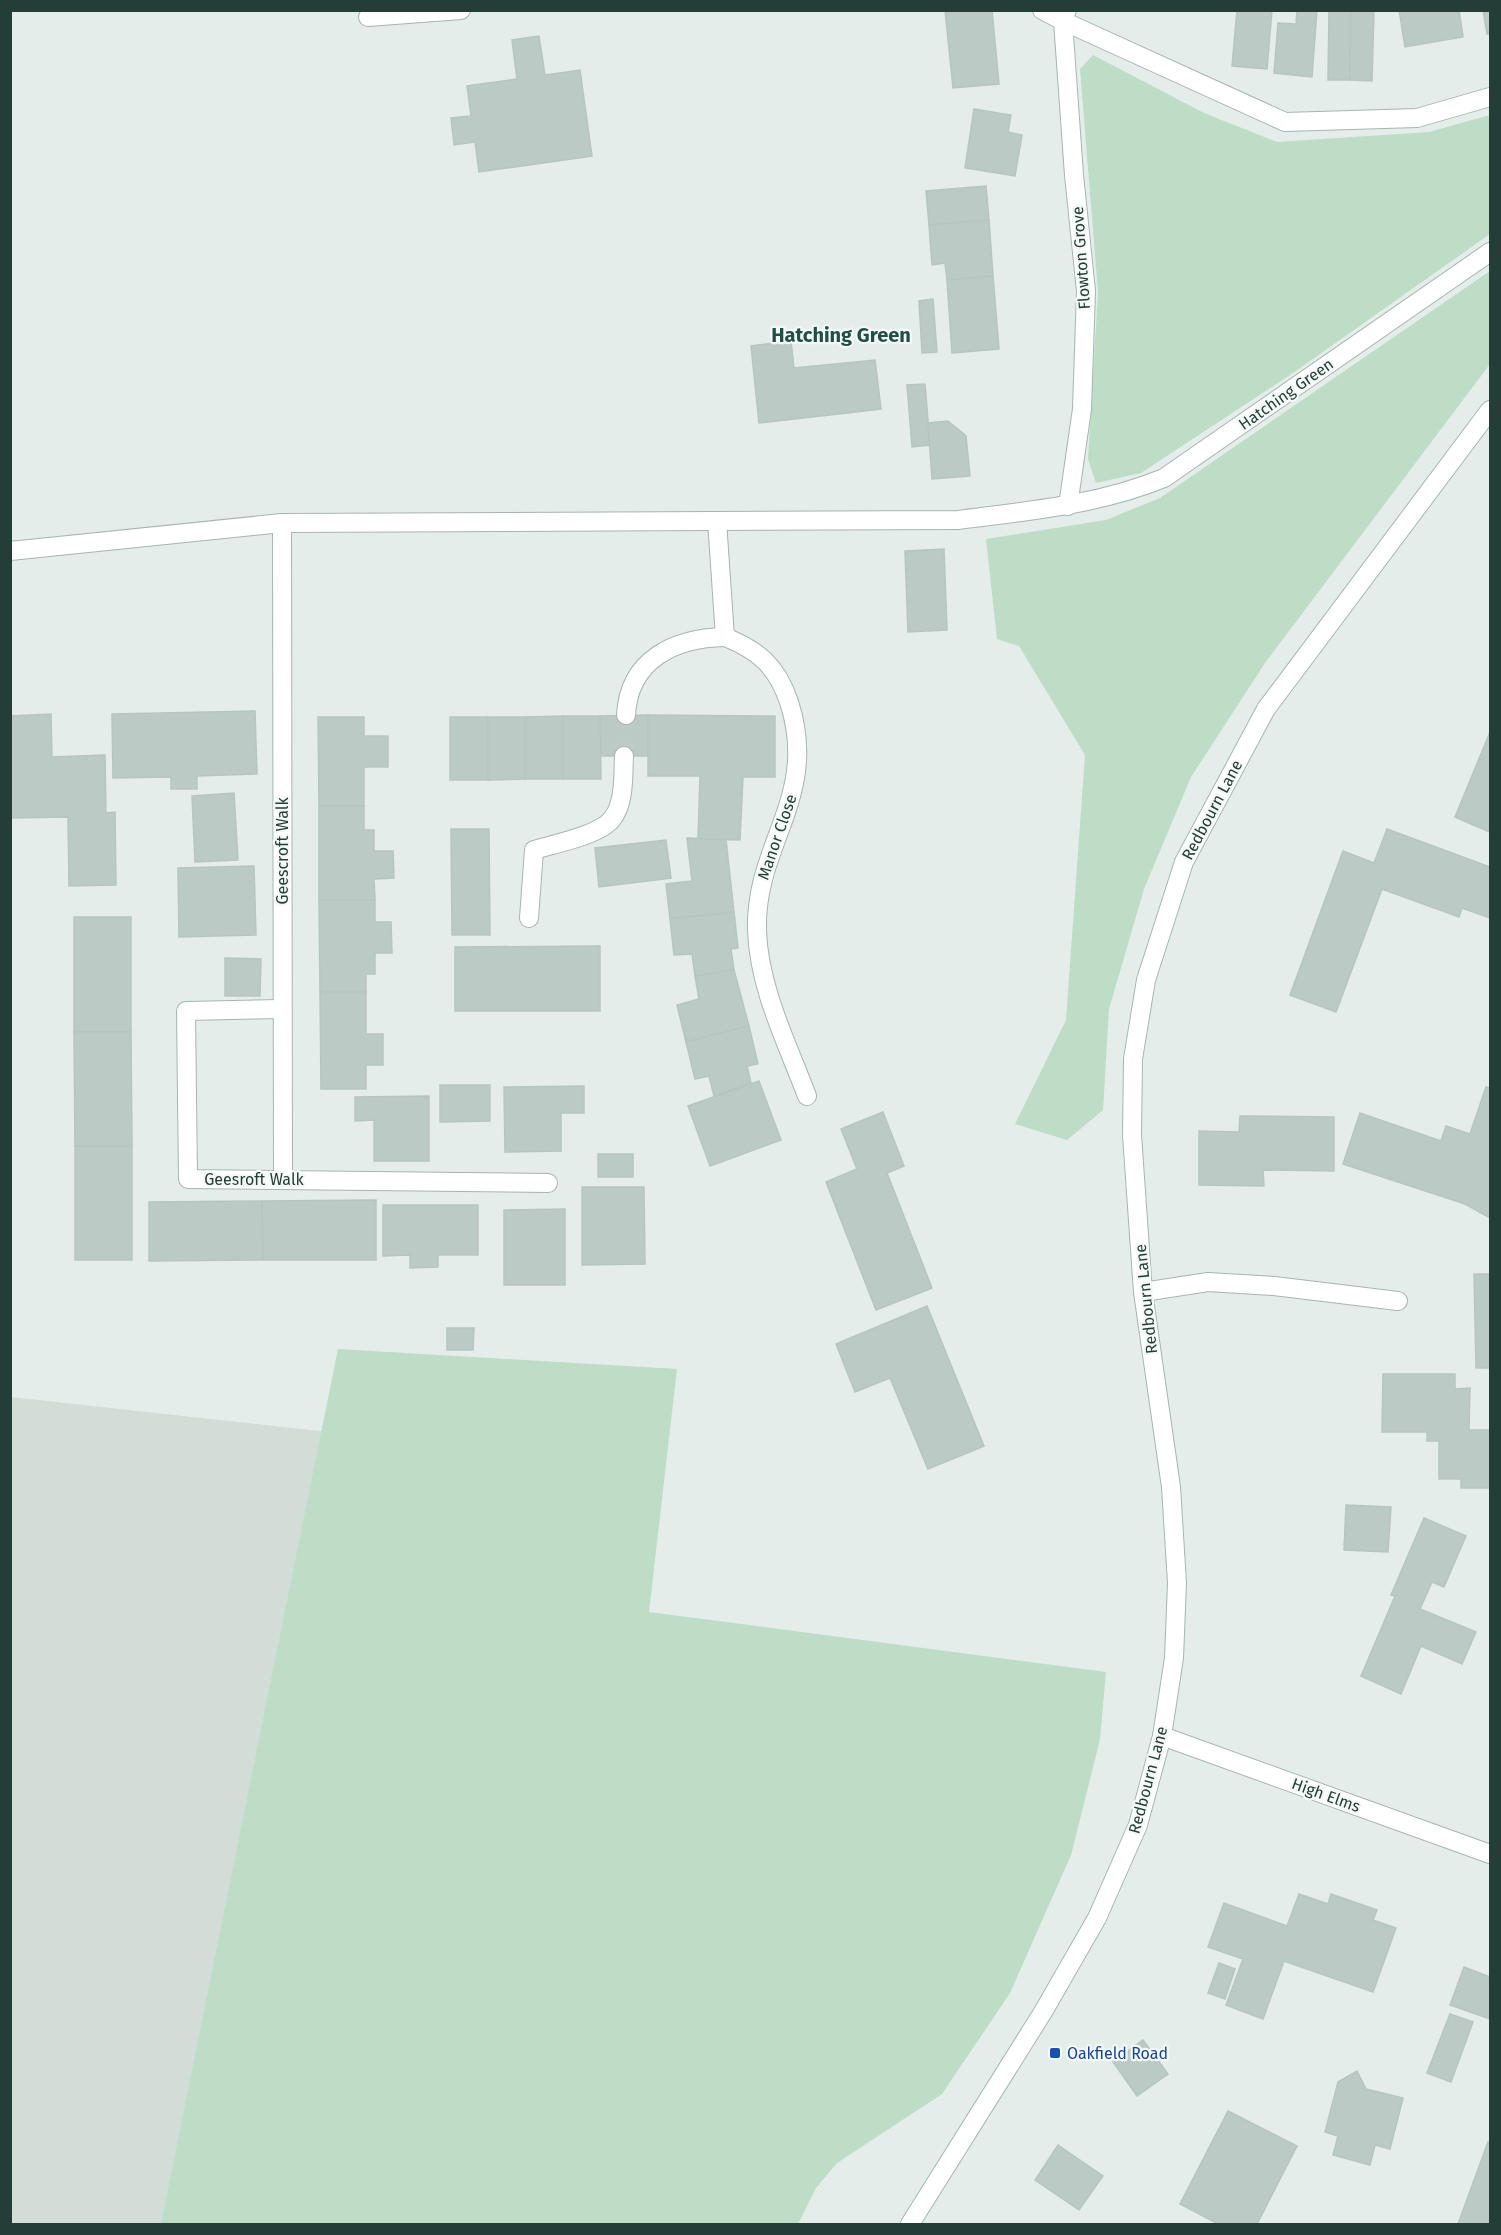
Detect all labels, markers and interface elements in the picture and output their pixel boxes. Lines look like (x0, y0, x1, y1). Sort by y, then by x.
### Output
street label: Flowton Grove (1068, 206, 1094, 310)
district label: Hatching Green (771, 323, 911, 347)
street label: Hatching Green (1235, 354, 1337, 434)
street label: Redbourn Lane (1178, 757, 1246, 863)
street label: Manor Close (753, 792, 801, 882)
street label: Geescroft Walk (273, 797, 292, 905)
street label: Geesroft Walk (204, 1170, 305, 1189)
street label: Redbourn Lane (1131, 1243, 1161, 1355)
street label: Redbourn Lane (1125, 1724, 1171, 1836)
street label: High Elms (1289, 1774, 1363, 1816)
place label: Oakfield Road (1067, 2044, 1168, 2063)
marker: Oakfield Road (1048, 2046, 1062, 2060)

